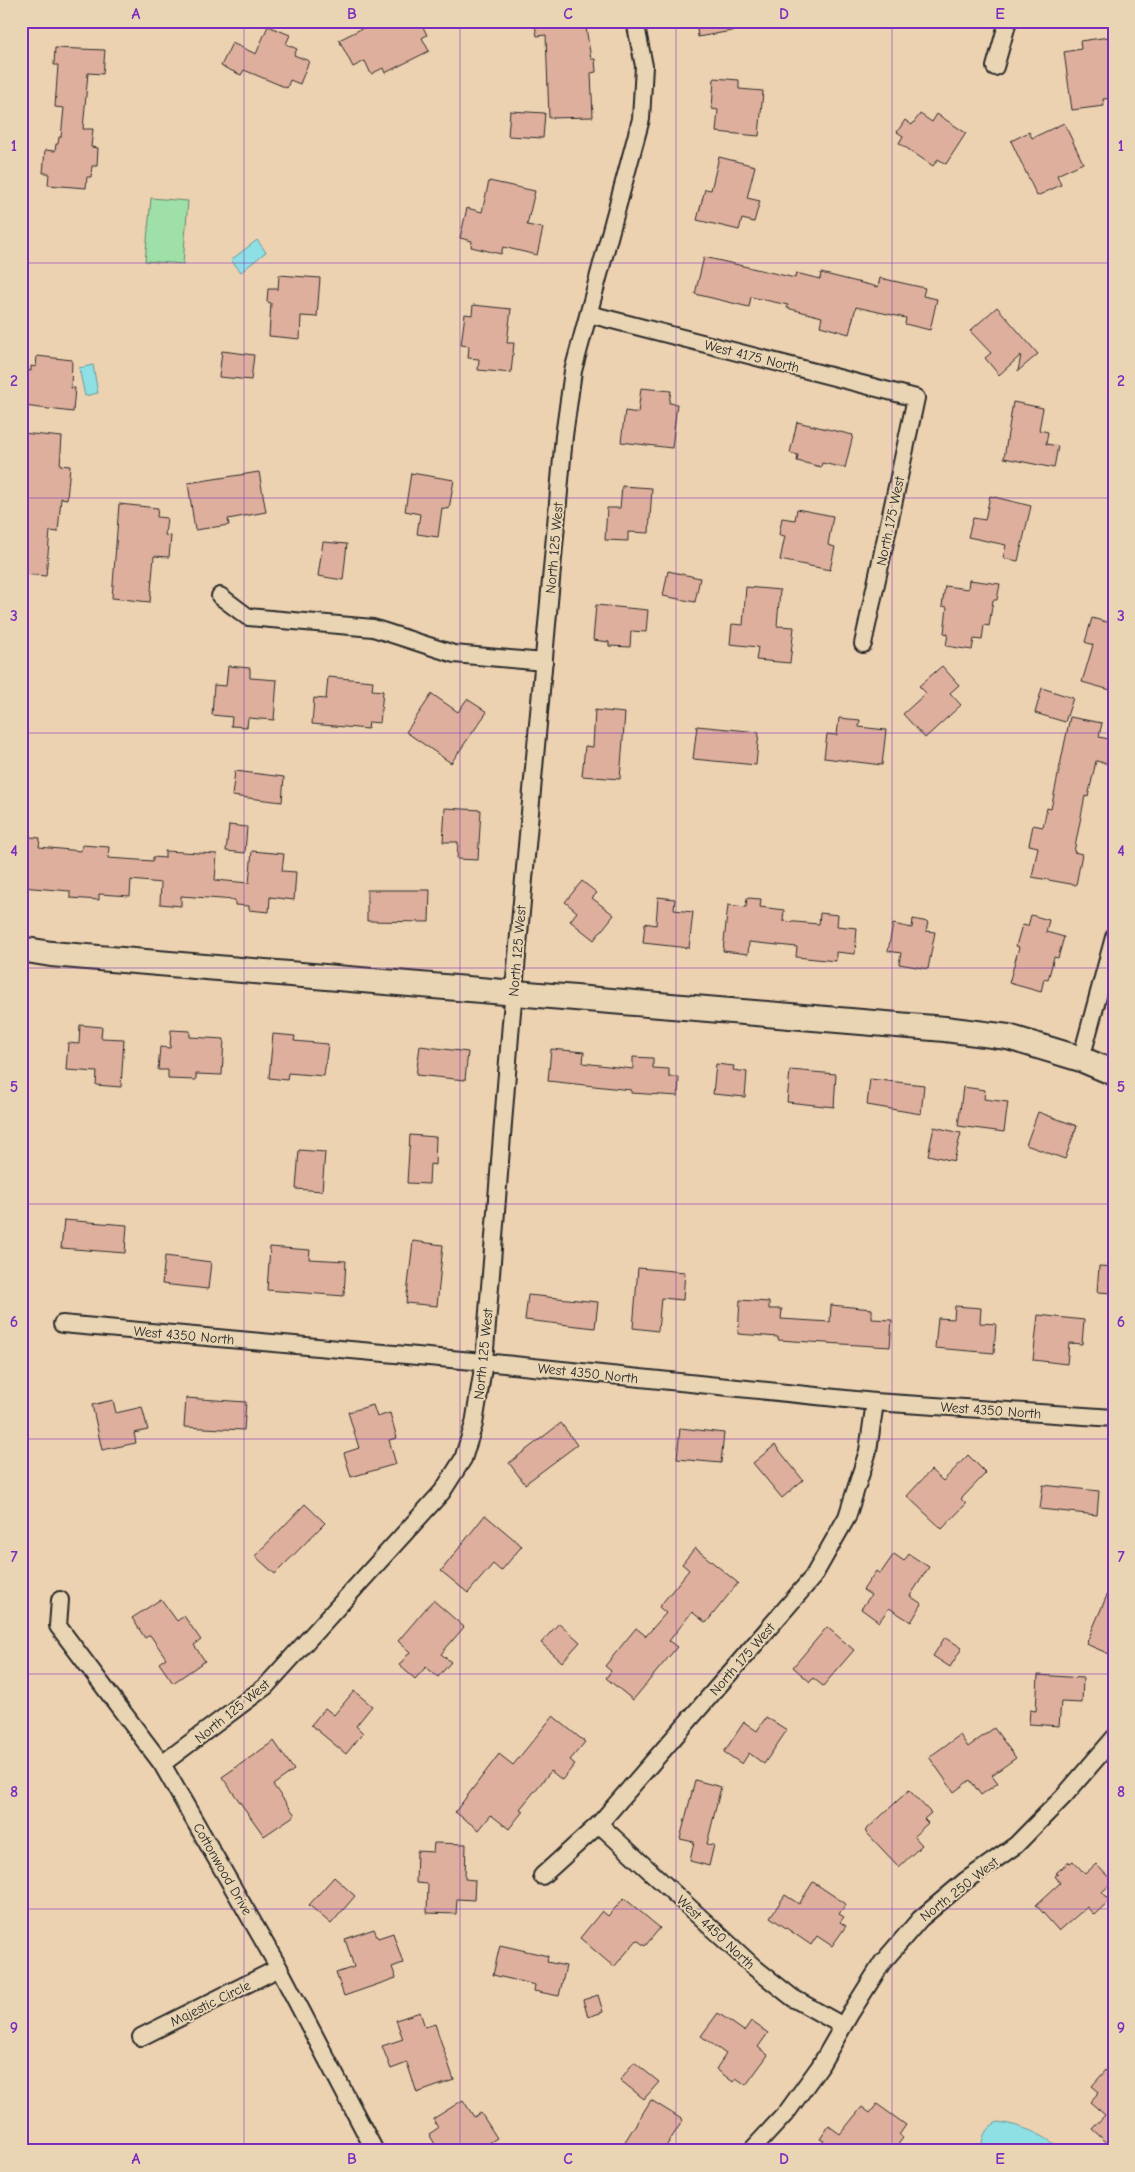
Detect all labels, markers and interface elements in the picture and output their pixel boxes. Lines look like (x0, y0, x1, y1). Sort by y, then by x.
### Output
text: A (132, 5, 141, 23)
text: B (347, 5, 357, 23)
text: C (563, 5, 573, 23)
text: D (779, 5, 789, 23)
text: E (995, 5, 1005, 23)
text: 1 (11, 137, 17, 155)
text: 1 (1118, 137, 1124, 155)
street label: West 4175 North (702, 336, 801, 377)
text: 2 (10, 372, 18, 390)
text: 2 (1117, 372, 1125, 390)
street label: North 175 West (873, 474, 908, 567)
street label: North 125 West (542, 501, 567, 594)
text: 3 (10, 607, 18, 625)
text: 3 (1117, 607, 1125, 625)
text: 4 (10, 842, 18, 860)
text: 4 (1117, 842, 1125, 860)
street label: North 125 West (505, 904, 530, 997)
text: 5 (10, 1078, 18, 1096)
text: 5 (1117, 1078, 1125, 1096)
street label: North 125 West (470, 1307, 497, 1400)
text: 6 (10, 1313, 18, 1331)
text: 6 (1117, 1313, 1125, 1331)
street label: West 4350 North (133, 1323, 235, 1348)
street label: West 4350 North (537, 1360, 639, 1387)
street label: West 4350 North (940, 1398, 1042, 1423)
text: 7 (10, 1548, 18, 1566)
text: 7 (1117, 1548, 1125, 1566)
street label: North 175 West (706, 1619, 779, 1699)
street label: North 125 West (191, 1675, 274, 1747)
text: 8 (10, 1783, 18, 1801)
text: 8 (1117, 1783, 1125, 1801)
street label: Cottonwood Drive (189, 1820, 256, 1918)
street label: North 250 West (917, 1853, 1003, 1925)
street label: West 4450 North (673, 1892, 758, 1973)
street label: Majestic Circle (167, 1977, 253, 2030)
text: 9 (10, 2019, 18, 2037)
text: 9 (1117, 2019, 1125, 2037)
text: A (132, 2150, 141, 2168)
text: B (347, 2150, 357, 2168)
text: C (563, 2150, 573, 2168)
text: D (779, 2150, 789, 2168)
text: E (995, 2150, 1005, 2168)

